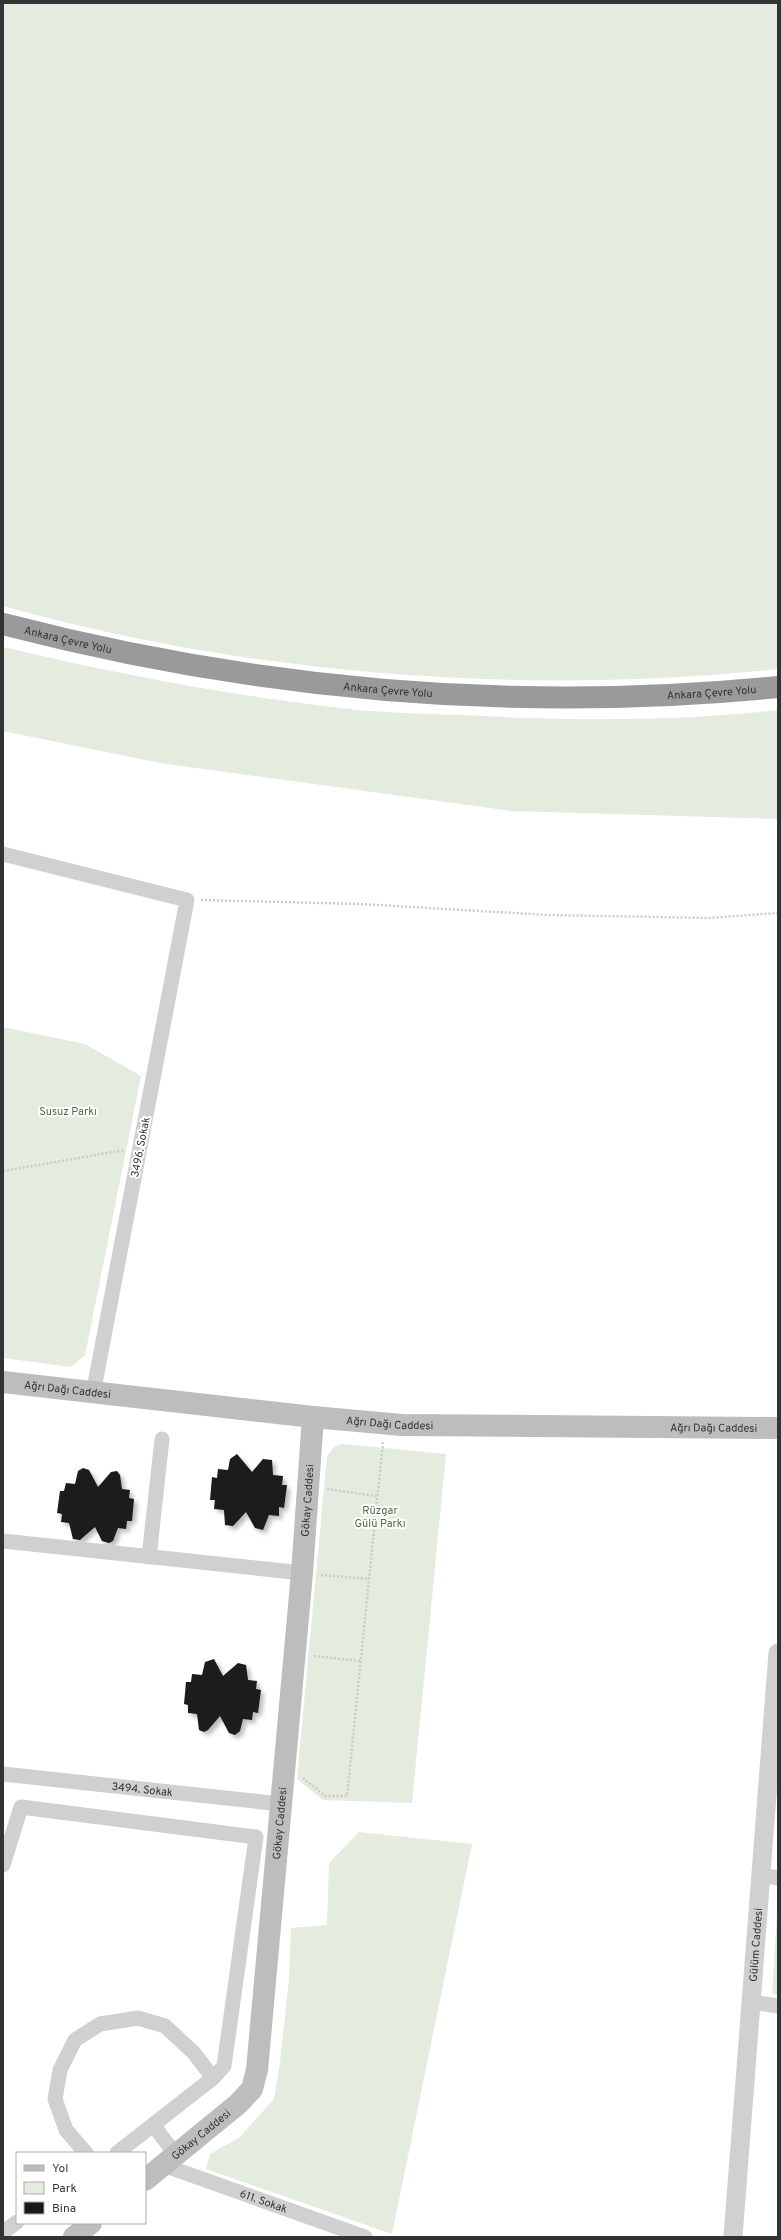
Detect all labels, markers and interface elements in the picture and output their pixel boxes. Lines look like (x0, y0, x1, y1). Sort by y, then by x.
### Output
street label: Ankara Çevre Yolu (23, 624, 113, 657)
street label: Ankara Çevre Yolu (342, 680, 433, 701)
street label: Ankara Çevre Yolu (667, 683, 757, 703)
park label: Susuz Parkı (39, 1105, 97, 1119)
street label: 3496. Sokak (128, 1116, 154, 1179)
street label: Ağrı Dağı Caddesi (23, 1378, 112, 1402)
street label: Ağrı Dağı Caddesi (346, 1414, 433, 1433)
street label: Ağrı Dağı Caddesi (670, 1421, 757, 1436)
street label: Gökay Caddesi (299, 1464, 318, 1537)
park label: Rüzgar Gülü Parkı (355, 1504, 406, 1531)
street label: 3494. Sokak (111, 1780, 174, 1800)
street label: Gökay Caddesi (270, 1787, 291, 1860)
street label: Gülüm Caddesi (747, 1907, 766, 1982)
street label: Gökay Caddesi (169, 2107, 234, 2164)
legend (16, 2152, 146, 2224)
text: Yol (52, 2161, 68, 2177)
text: Park (52, 2181, 77, 2197)
street label: 611. Sokak (238, 2187, 289, 2217)
text: Bina (52, 2201, 76, 2217)

